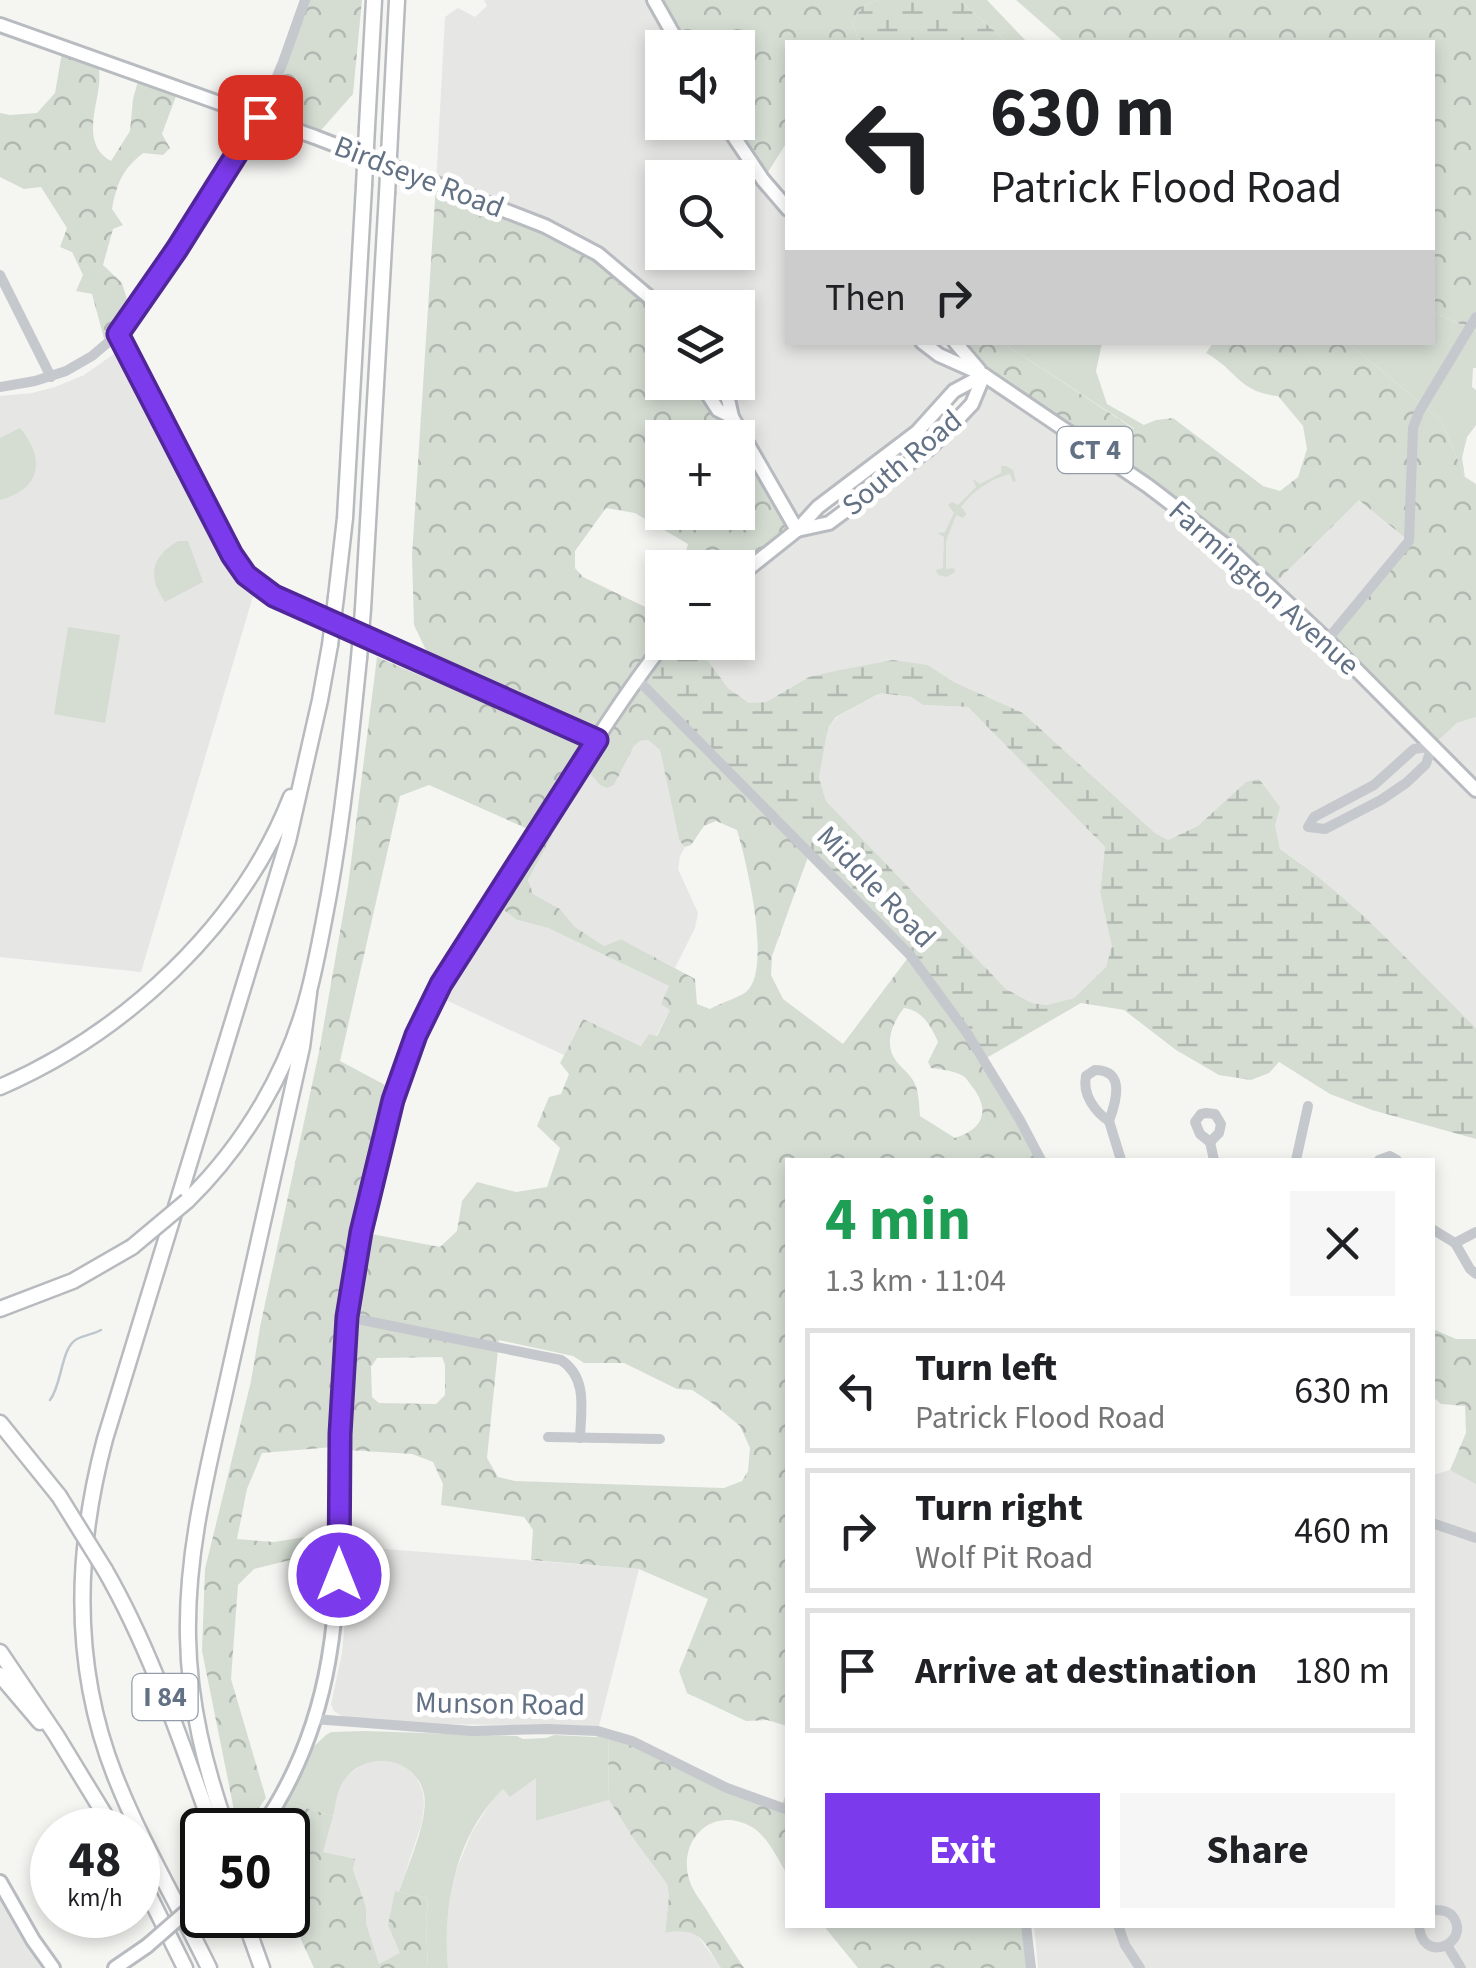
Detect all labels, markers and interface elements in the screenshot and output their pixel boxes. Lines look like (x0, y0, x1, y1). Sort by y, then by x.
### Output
map controls (645, 30, 755, 660)
button: sound (645, 30, 755, 140)
text: 630 m (990, 63, 1175, 163)
pin (218, 75, 303, 160)
icon: left (825, 80, 955, 210)
icon: arrive (233, 90, 288, 145)
street label: Birdseye Road (328, 125, 510, 229)
text: Patrick Flood Road (990, 156, 1342, 220)
button: search (645, 160, 755, 270)
icon: right (926, 270, 981, 325)
text: Then (825, 271, 906, 325)
button: layers (645, 290, 755, 400)
street label: South Road (832, 400, 972, 526)
button: + (645, 420, 755, 530)
road number: CT 4 (1058, 427, 1132, 473)
street label: Farmington Avenue (1159, 490, 1369, 686)
button: − (645, 550, 755, 660)
street label: Middle Road (807, 816, 945, 958)
text: 4 min (825, 1178, 971, 1263)
button: close (1290, 1191, 1395, 1296)
text: 1.3 km · 11:04 (825, 1258, 1006, 1304)
text: Turn left (915, 1341, 1057, 1395)
icon: left (830, 1363, 885, 1418)
text: 630 m (1294, 1364, 1390, 1418)
text: Patrick Flood Road (915, 1395, 1166, 1441)
text: Turn right (915, 1481, 1083, 1535)
icon: right (830, 1503, 885, 1558)
text: 460 m (1294, 1504, 1390, 1558)
position arrow (287, 1523, 391, 1627)
text: Wolf Pit Road (915, 1535, 1093, 1581)
icon: arrive (830, 1643, 885, 1698)
text: Arrive at destination (915, 1644, 1257, 1698)
text: 180 m (1294, 1644, 1390, 1698)
road number: I 84 (132, 1674, 198, 1720)
street label: Munson Road (415, 1681, 585, 1727)
button: Exit (825, 1793, 1100, 1908)
button: Share (1120, 1793, 1395, 1908)
speed limit sign: 50 (180, 1808, 310, 1938)
text: 48 (69, 1825, 121, 1896)
text: km/h (67, 1880, 123, 1916)

